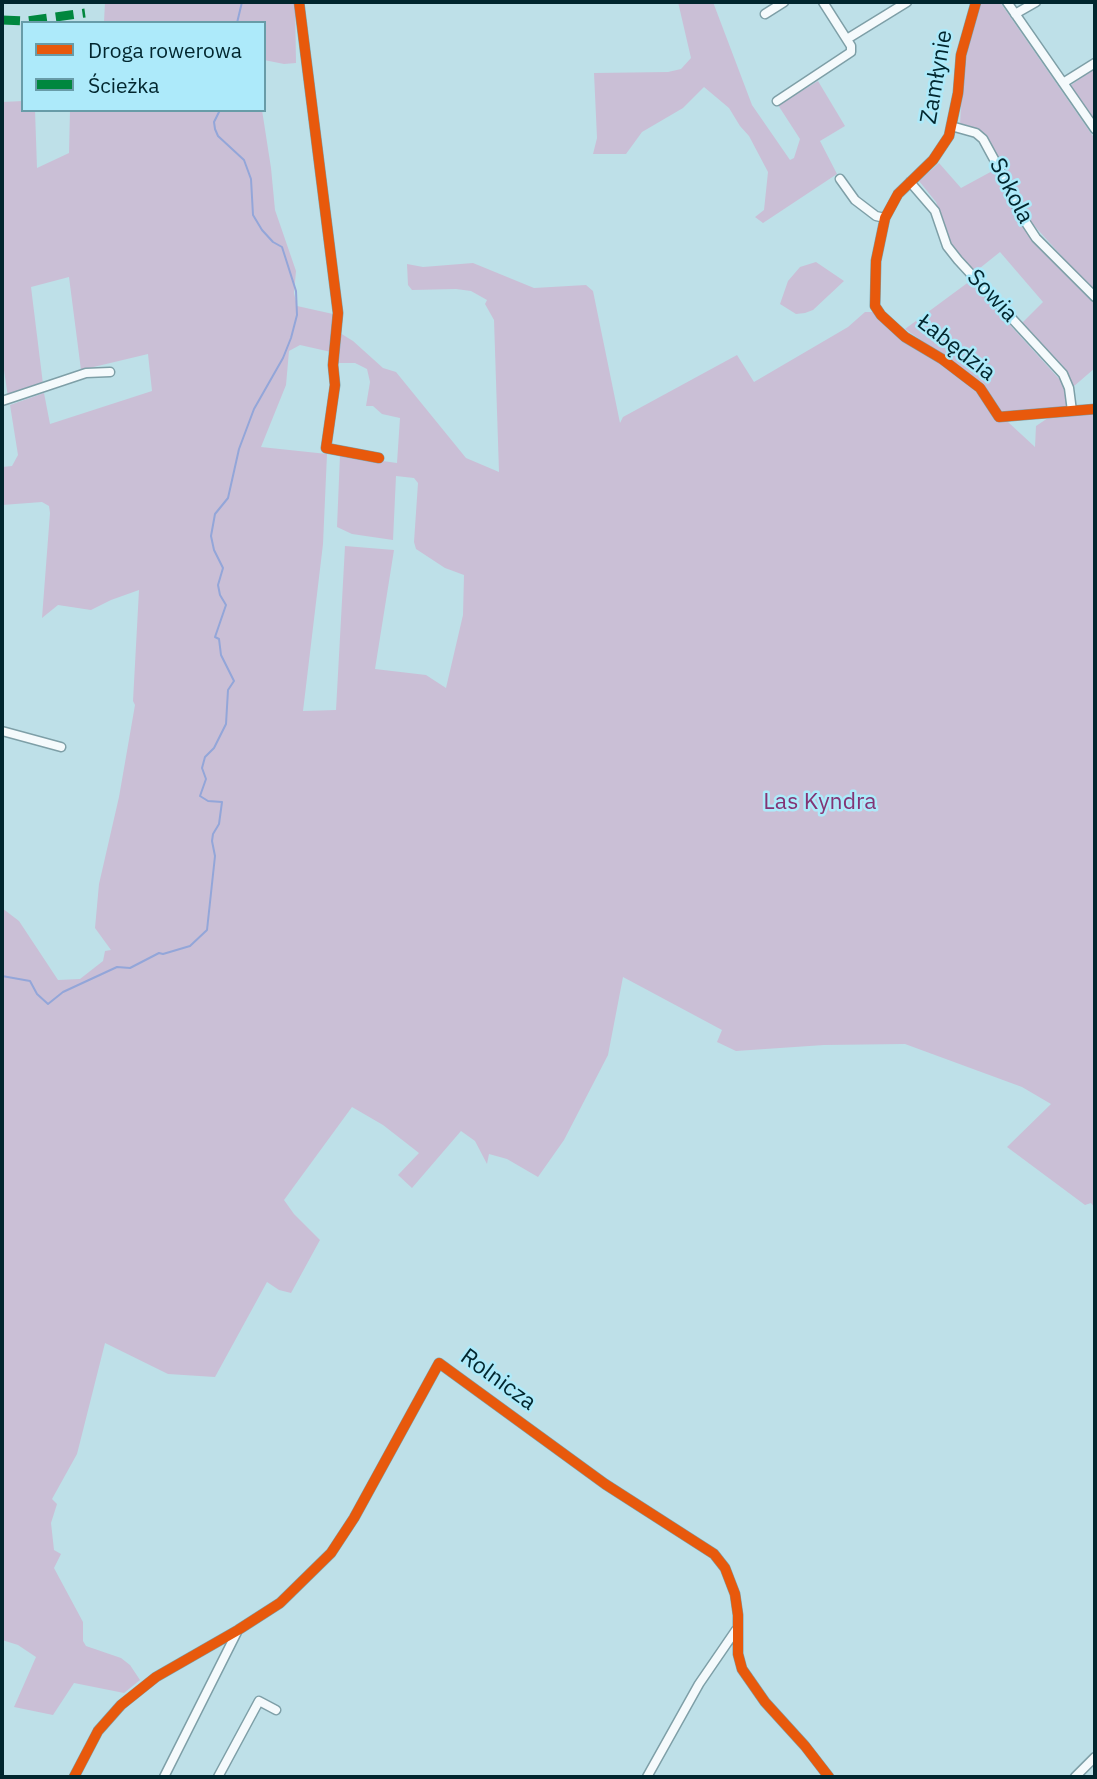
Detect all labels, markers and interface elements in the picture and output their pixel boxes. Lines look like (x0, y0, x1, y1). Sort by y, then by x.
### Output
legend (21, 21, 266, 112)
street label: Zamłynie (915, 28, 959, 126)
text: Droga rowerowa (88, 36, 242, 64)
text: Ścieżka (88, 71, 159, 99)
street label: Sokola (983, 154, 1039, 228)
street label: Sowia (961, 264, 1023, 328)
street label: Łabędzia (911, 309, 1001, 387)
park label: Las Kyndra (763, 788, 877, 816)
street label: Rolnicza (455, 1343, 541, 1417)

